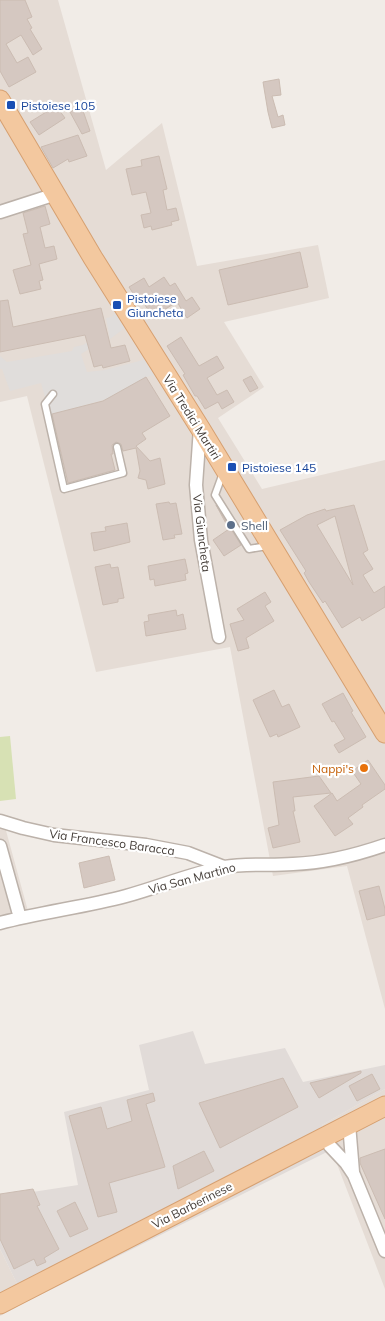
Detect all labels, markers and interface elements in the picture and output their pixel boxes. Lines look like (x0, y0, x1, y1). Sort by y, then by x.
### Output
place label: Pistoiese 105 (21, 98, 95, 113)
marker: Pistoiese 105 (5, 99, 17, 111)
place label: Pistoiese Giuncheta (127, 291, 183, 320)
marker: Pistoiese Giuncheta (111, 299, 123, 311)
street label: Via Tredici Martiri (160, 372, 224, 462)
place label: Pistoiese 145 (242, 460, 316, 475)
marker: Pistoiese 145 (226, 461, 238, 473)
street label: Via Giuncheta (190, 493, 214, 573)
place label: Shell (241, 518, 268, 533)
marker: Shell (225, 519, 237, 531)
place label: Nappi's (312, 761, 354, 776)
marker: Nappi's (358, 762, 370, 774)
street label: Via Francesco Baracca (48, 826, 176, 858)
street label: Via San Martino (147, 859, 237, 897)
street label: Via Barberinese (149, 1178, 235, 1232)

